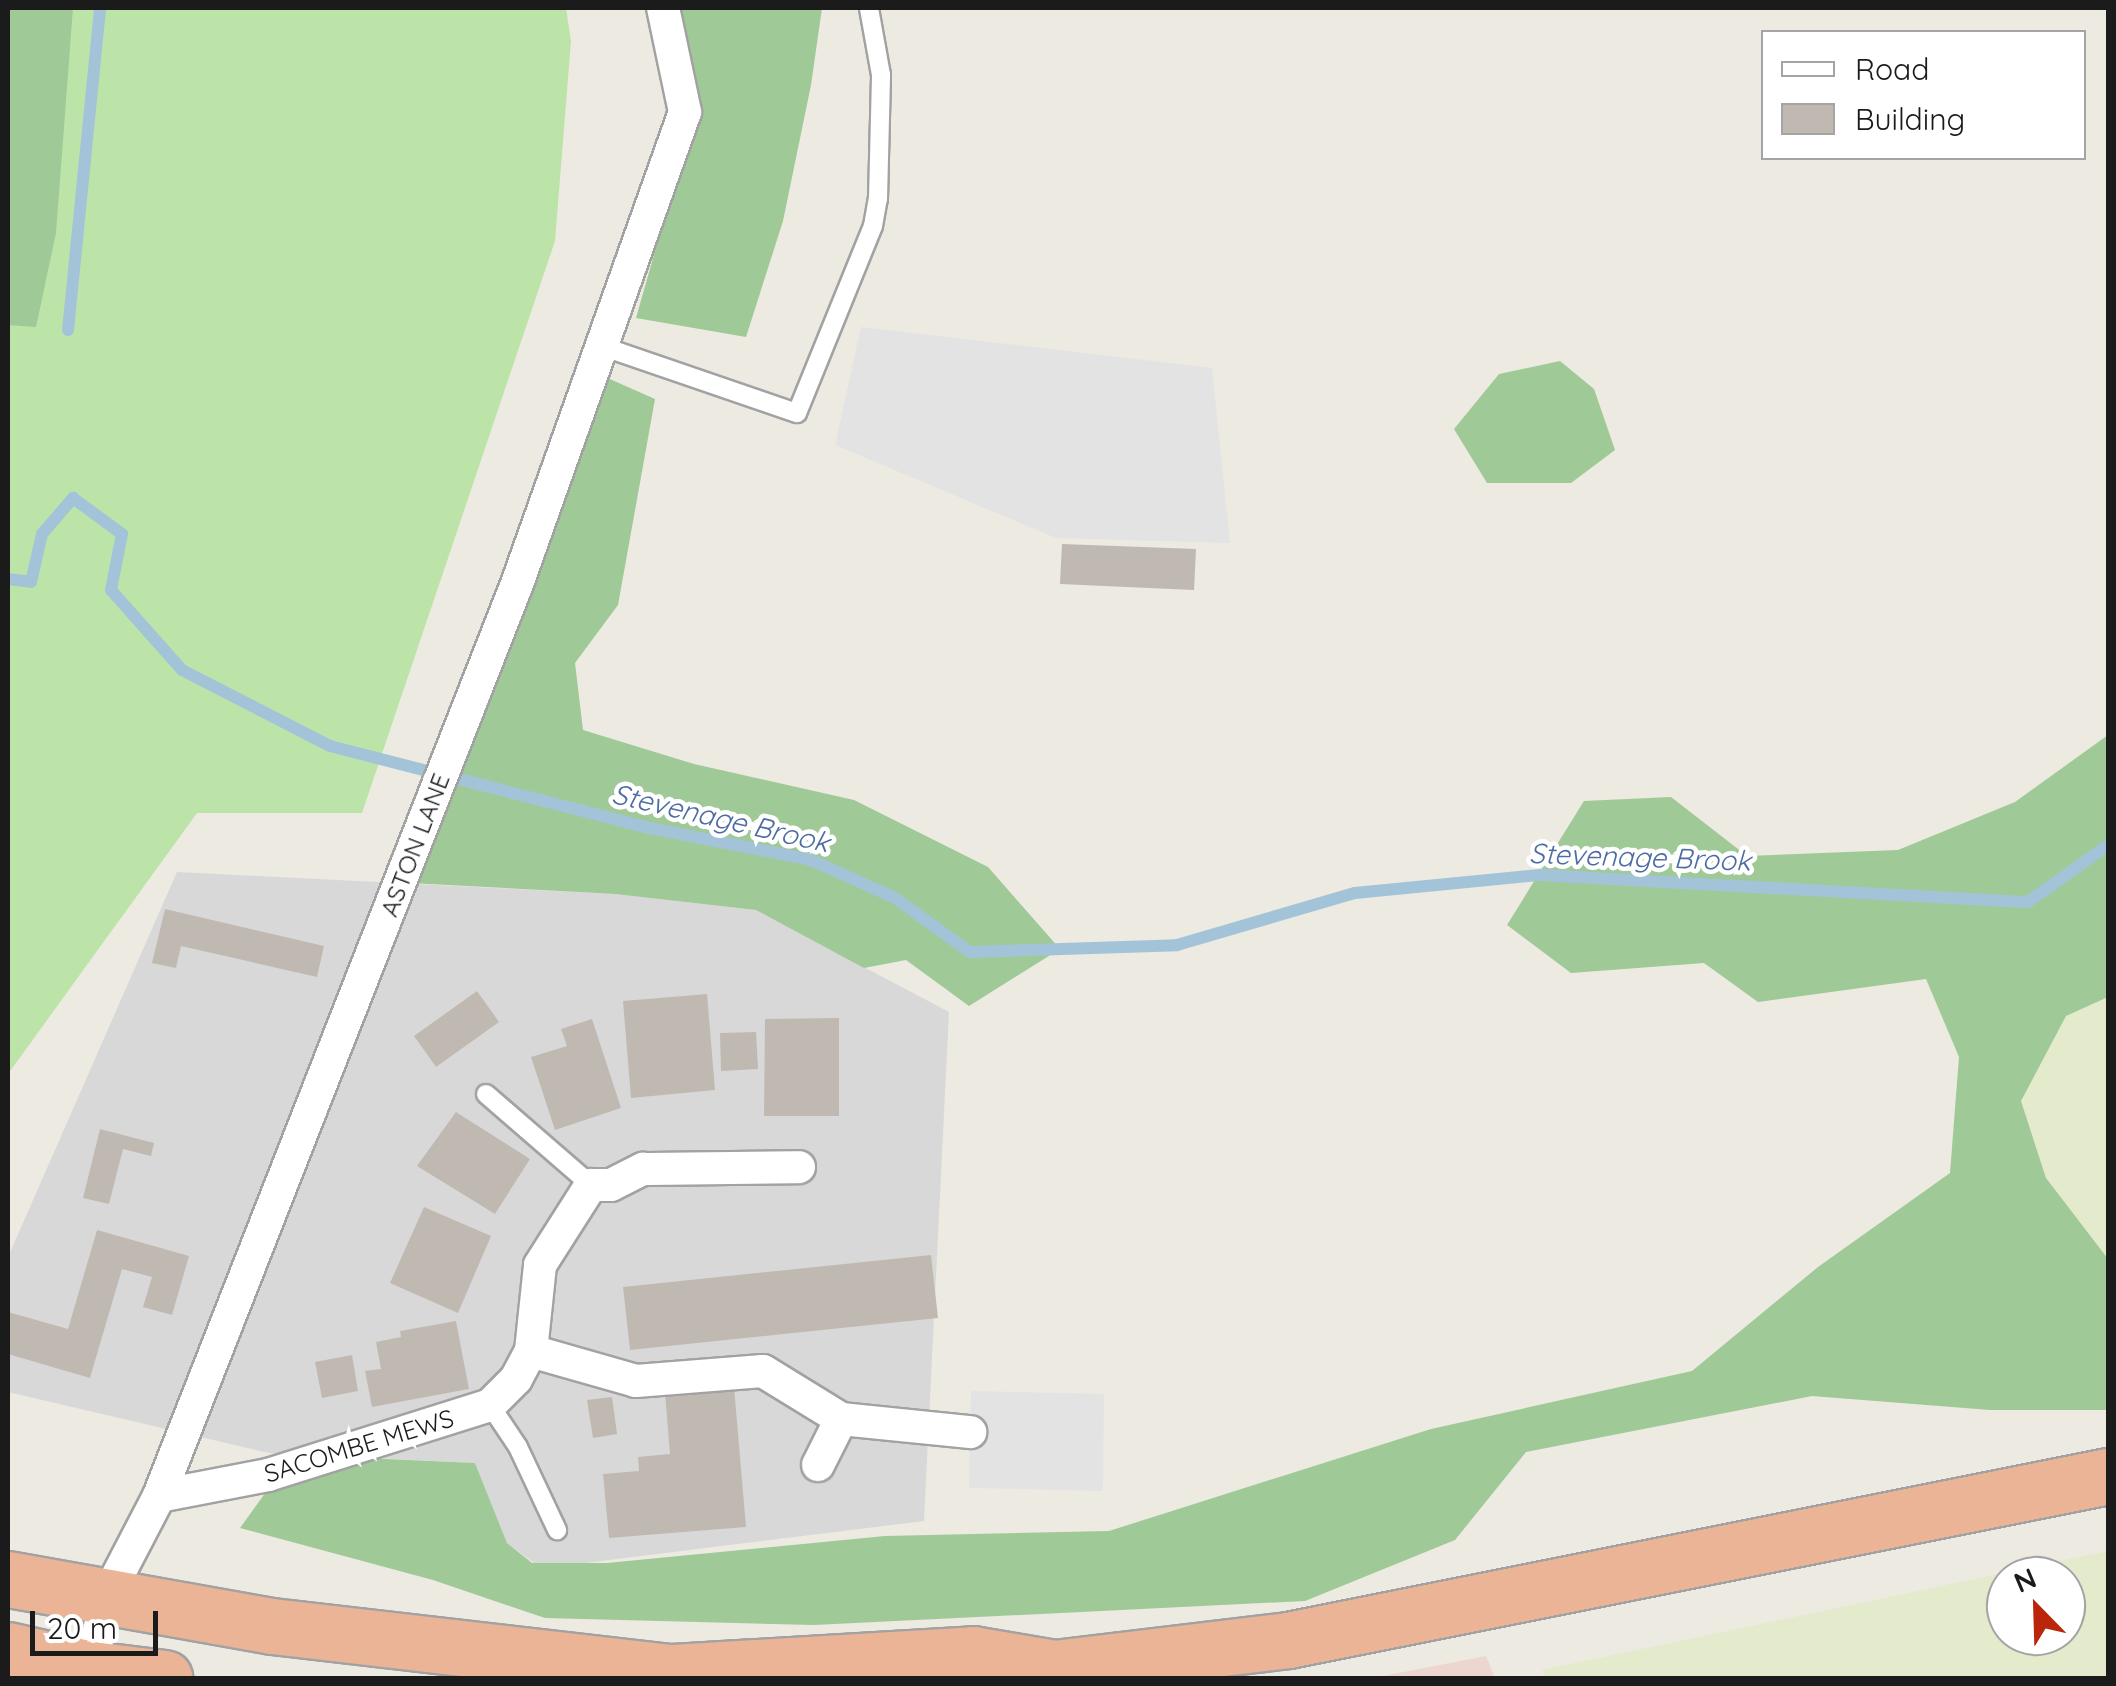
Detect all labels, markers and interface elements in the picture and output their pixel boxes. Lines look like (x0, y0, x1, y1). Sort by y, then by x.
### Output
legend (1761, 30, 2086, 160)
text: Road (1855, 50, 1929, 88)
text: Building (1855, 100, 1965, 138)
street label: ASTON LANE (374, 769, 456, 921)
water label: Stevenage Brook (609, 777, 833, 859)
water label: Stevenage Brook (1528, 836, 1752, 878)
street label: SACOMBE MEWS (261, 1403, 457, 1489)
north arrow (1986, 1556, 2086, 1656)
text: N (2009, 1560, 2041, 1600)
scale bar (35, 1591, 162, 1653)
text: 20 m (47, 1609, 117, 1647)

